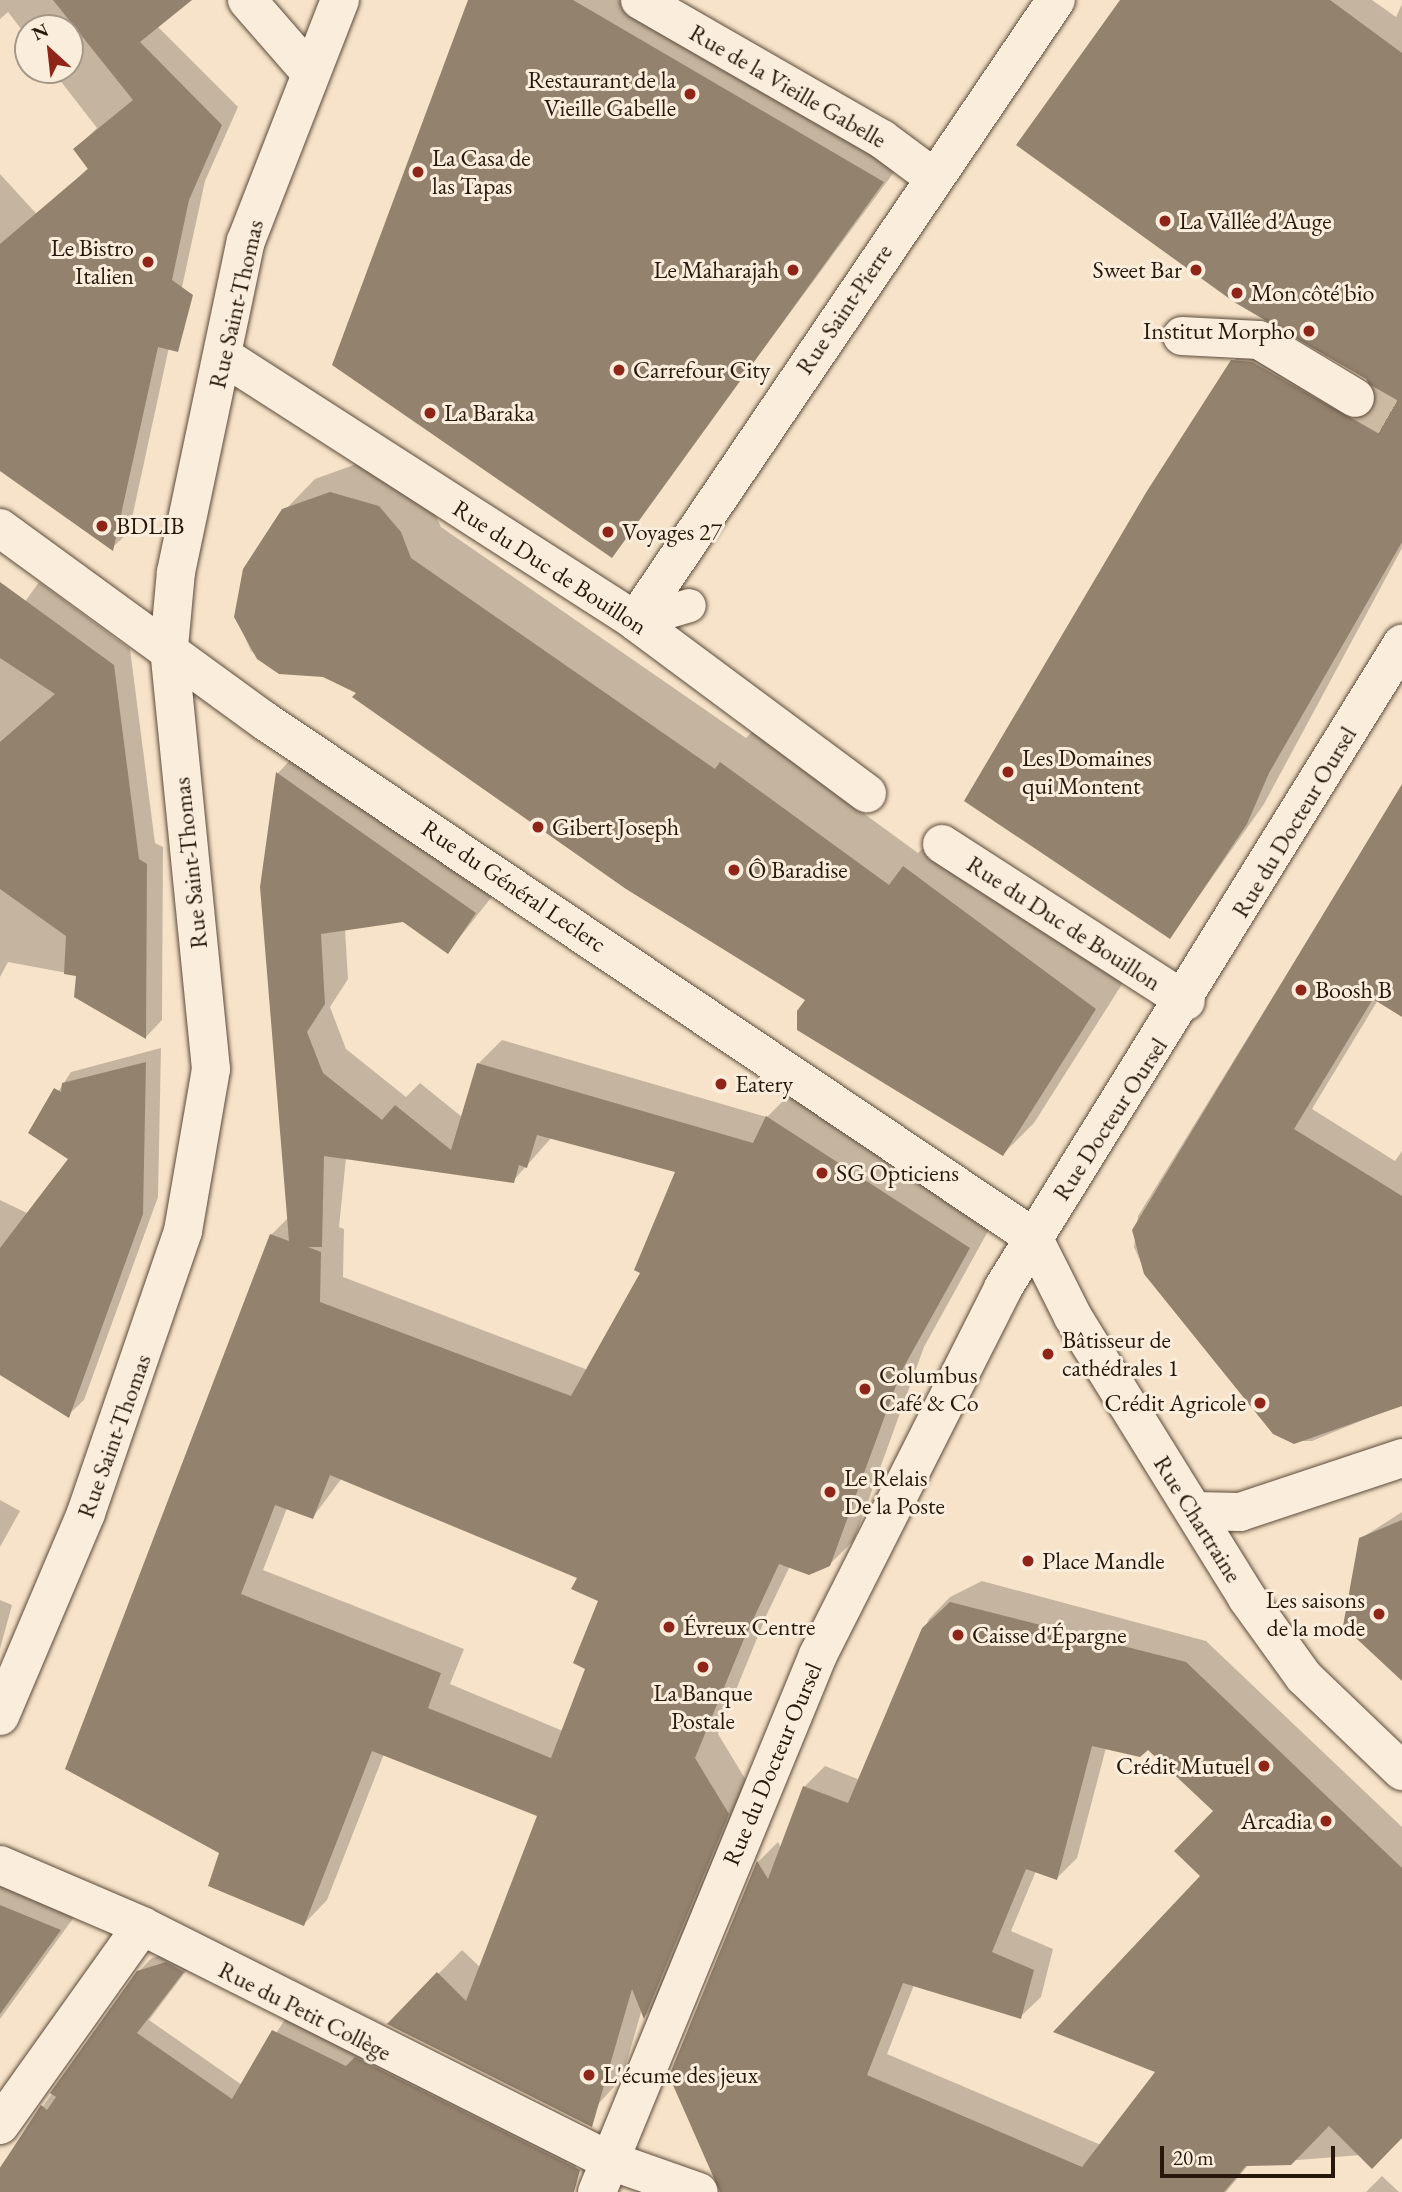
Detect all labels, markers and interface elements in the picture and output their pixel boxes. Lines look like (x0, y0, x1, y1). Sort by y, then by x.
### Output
north arrow (14, 14, 84, 84)
text: N (28, 17, 53, 46)
street label: Rue de la Vieille Gabelle (684, 18, 892, 154)
place label: Restaurant de la Vieille Gabelle (528, 66, 676, 122)
marker: Restaurant de la Vieille Gabelle (682, 86, 698, 102)
place label: La Casa de las Tapas (432, 144, 531, 200)
marker: La Casa de las Tapas (410, 164, 426, 180)
place label: La Vallée d'Auge (1179, 207, 1331, 235)
marker: La Vallée d'Auge (1157, 213, 1173, 229)
street label: Rue Saint-Thomas (203, 217, 269, 391)
place label: Le Bistro Italien (51, 234, 134, 290)
street label: Rue Saint-Pierre (790, 238, 898, 380)
marker: Le Bistro Italien (140, 254, 156, 270)
place label: Le Maharajah (653, 256, 779, 284)
place label: Sweet Bar (1093, 256, 1182, 284)
marker: Le Maharajah (785, 262, 801, 278)
marker: Sweet Bar (1188, 262, 1204, 278)
place label: Mon côté bio (1251, 279, 1374, 307)
marker: Mon côté bio (1229, 285, 1245, 301)
place label: Institut Morpho (1143, 317, 1295, 345)
marker: Institut Morpho (1301, 323, 1317, 339)
place label: Carrefour City (633, 356, 770, 384)
marker: Carrefour City (611, 362, 627, 378)
place label: La Baraka (444, 399, 534, 427)
marker: La Baraka (422, 405, 438, 421)
street label: Rue du Duc de Bouillon (448, 493, 652, 641)
place label: BDLIB (116, 512, 184, 540)
marker: BDLIB (94, 518, 110, 534)
place label: Voyages 27 (622, 518, 722, 546)
marker: Voyages 27 (600, 524, 616, 540)
street label: Rue du Docteur Oursel (1226, 721, 1362, 923)
place label: Les Domaines qui Montent (1022, 744, 1152, 800)
marker: Les Domaines qui Montent (1000, 764, 1016, 780)
street label: Rue Saint-Thomas (167, 776, 213, 950)
place label: Gibert Joseph (552, 813, 679, 841)
street label: Rue du Général Leclerc (416, 814, 612, 958)
marker: Gibert Joseph (530, 819, 546, 835)
street label: Rue du Duc de Bouillon (962, 849, 1166, 997)
place label: Ô Baradise (748, 856, 848, 884)
marker: Ô Baradise (726, 862, 742, 878)
place label: Boosh B (1315, 976, 1392, 1004)
marker: Boosh B (1293, 982, 1309, 998)
street label: Rue Docteur Oursel (1047, 1032, 1173, 1206)
place label: Eatery (735, 1070, 793, 1098)
marker: Eatery (713, 1076, 729, 1092)
place label: SG Opticiens (836, 1159, 959, 1187)
marker: SG Opticiens (814, 1165, 830, 1181)
place label: Bâtisseur de cathédrales 1 (1062, 1326, 1179, 1382)
marker: Bâtisseur de cathédrales 1 (1040, 1346, 1056, 1362)
street label: Rue Saint-Thomas (71, 1350, 157, 1522)
place label: Columbus Café & Co (879, 1361, 979, 1417)
marker: Columbus Café & Co (857, 1381, 873, 1397)
place label: Crédit Agricole (1105, 1389, 1246, 1417)
marker: Crédit Agricole (1252, 1395, 1268, 1411)
street label: Rue Chartraine (1148, 1450, 1248, 1588)
place label: Le Relais De la Poste (844, 1464, 945, 1520)
marker: Le Relais De la Poste (822, 1484, 838, 1500)
place label: Place Mandle (1042, 1547, 1165, 1575)
marker: Place Mandle (1020, 1553, 1036, 1569)
place label: Les saisons de la mode (1266, 1586, 1365, 1642)
marker: Les saisons de la mode (1371, 1606, 1387, 1622)
place label: Évreux Centre (683, 1613, 815, 1641)
marker: Évreux Centre (661, 1619, 677, 1635)
place label: Caisse d'Épargne (972, 1621, 1127, 1649)
marker: Caisse d'Épargne (950, 1627, 966, 1643)
street label: Rue du Docteur Oursel (716, 1658, 828, 1870)
marker: La Banque Postale (695, 1659, 711, 1675)
place label: La Banque Postale (653, 1679, 753, 1735)
place label: Crédit Mutuel (1116, 1752, 1250, 1780)
marker: Crédit Mutuel (1256, 1758, 1272, 1774)
place label: Arcadia (1241, 1807, 1312, 1835)
marker: Arcadia (1318, 1813, 1334, 1829)
street label: Rue du Petit Collège (214, 1955, 396, 2067)
place label: L'écume des jeux (603, 2061, 758, 2089)
marker: L'écume des jeux (581, 2067, 597, 2083)
scale bar (1164, 2132, 1339, 2176)
text: 20 m (1173, 2144, 1214, 2171)

